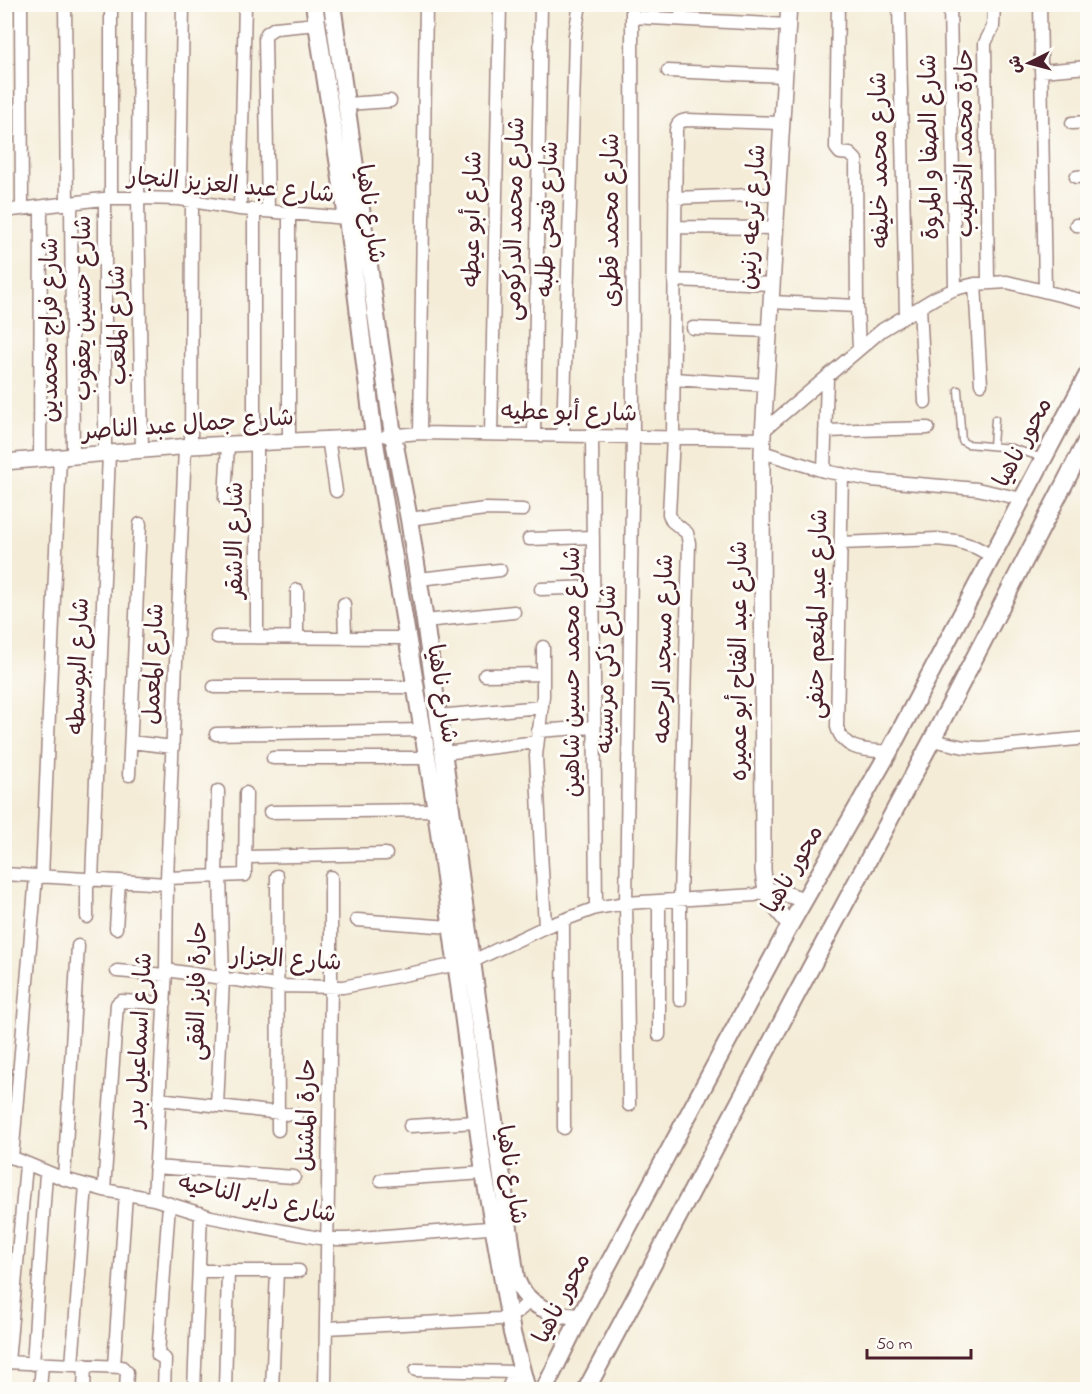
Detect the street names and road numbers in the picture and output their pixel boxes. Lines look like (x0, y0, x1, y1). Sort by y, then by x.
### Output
street label: حارة محمد الخطيب (949, 49, 984, 237)
street label: شارع الصفا و المروة (912, 54, 950, 240)
street label: شارع محمد خليفه (862, 72, 900, 248)
street label: شارع محمد الدركومى (497, 117, 535, 321)
street label: شارع محمد قطرى (595, 133, 630, 307)
street label: شارع فتحى طلبه (529, 140, 569, 298)
street label: شارع ترعه زنين (731, 143, 777, 291)
street label: شارع أبو عيطه (455, 151, 493, 287)
street label: شارع عبد العزيز النجار (124, 160, 336, 213)
street label: شارع ناهيا (345, 162, 393, 266)
street label: شارع حسين يعقوب (67, 215, 102, 401)
street label: شارع فراج محمدين (34, 237, 69, 423)
street label: شارع الملعب (100, 265, 138, 385)
street label: محور ناهيا (986, 392, 1062, 494)
street label: شارع أبو عطيه (501, 395, 637, 433)
street label: شارع جمال عبد الناصر (79, 401, 295, 451)
street label: شارع الاشقر (219, 482, 254, 600)
street label: شارع عبد المنعم حنفى (800, 508, 838, 720)
street label: شارع عبد الفتاح أبو عميره (723, 541, 758, 781)
street label: شارع محمد حسين شاهين (556, 546, 591, 798)
street label: شارع مسجد الرحمه (646, 554, 684, 744)
street label: شارع ذكى مرسينه (589, 584, 627, 754)
street label: شارع البوسطه (60, 597, 100, 735)
street label: شارع المعمل (135, 603, 175, 725)
street label: شارع ناهيا (416, 642, 466, 746)
street label: محور ناهيا (754, 819, 834, 921)
street label: حارة فايز الفقى (180, 921, 218, 1061)
street label: شارع الجزار (228, 941, 342, 981)
street label: شارع اسماعيل بدر (119, 952, 163, 1130)
street label: حارة المشتل (290, 1058, 326, 1172)
street label: شارع ناهيا (485, 1123, 535, 1227)
street label: شارع داير الناحيه (175, 1166, 339, 1234)
street label: محور ناهيا (525, 1248, 601, 1350)

